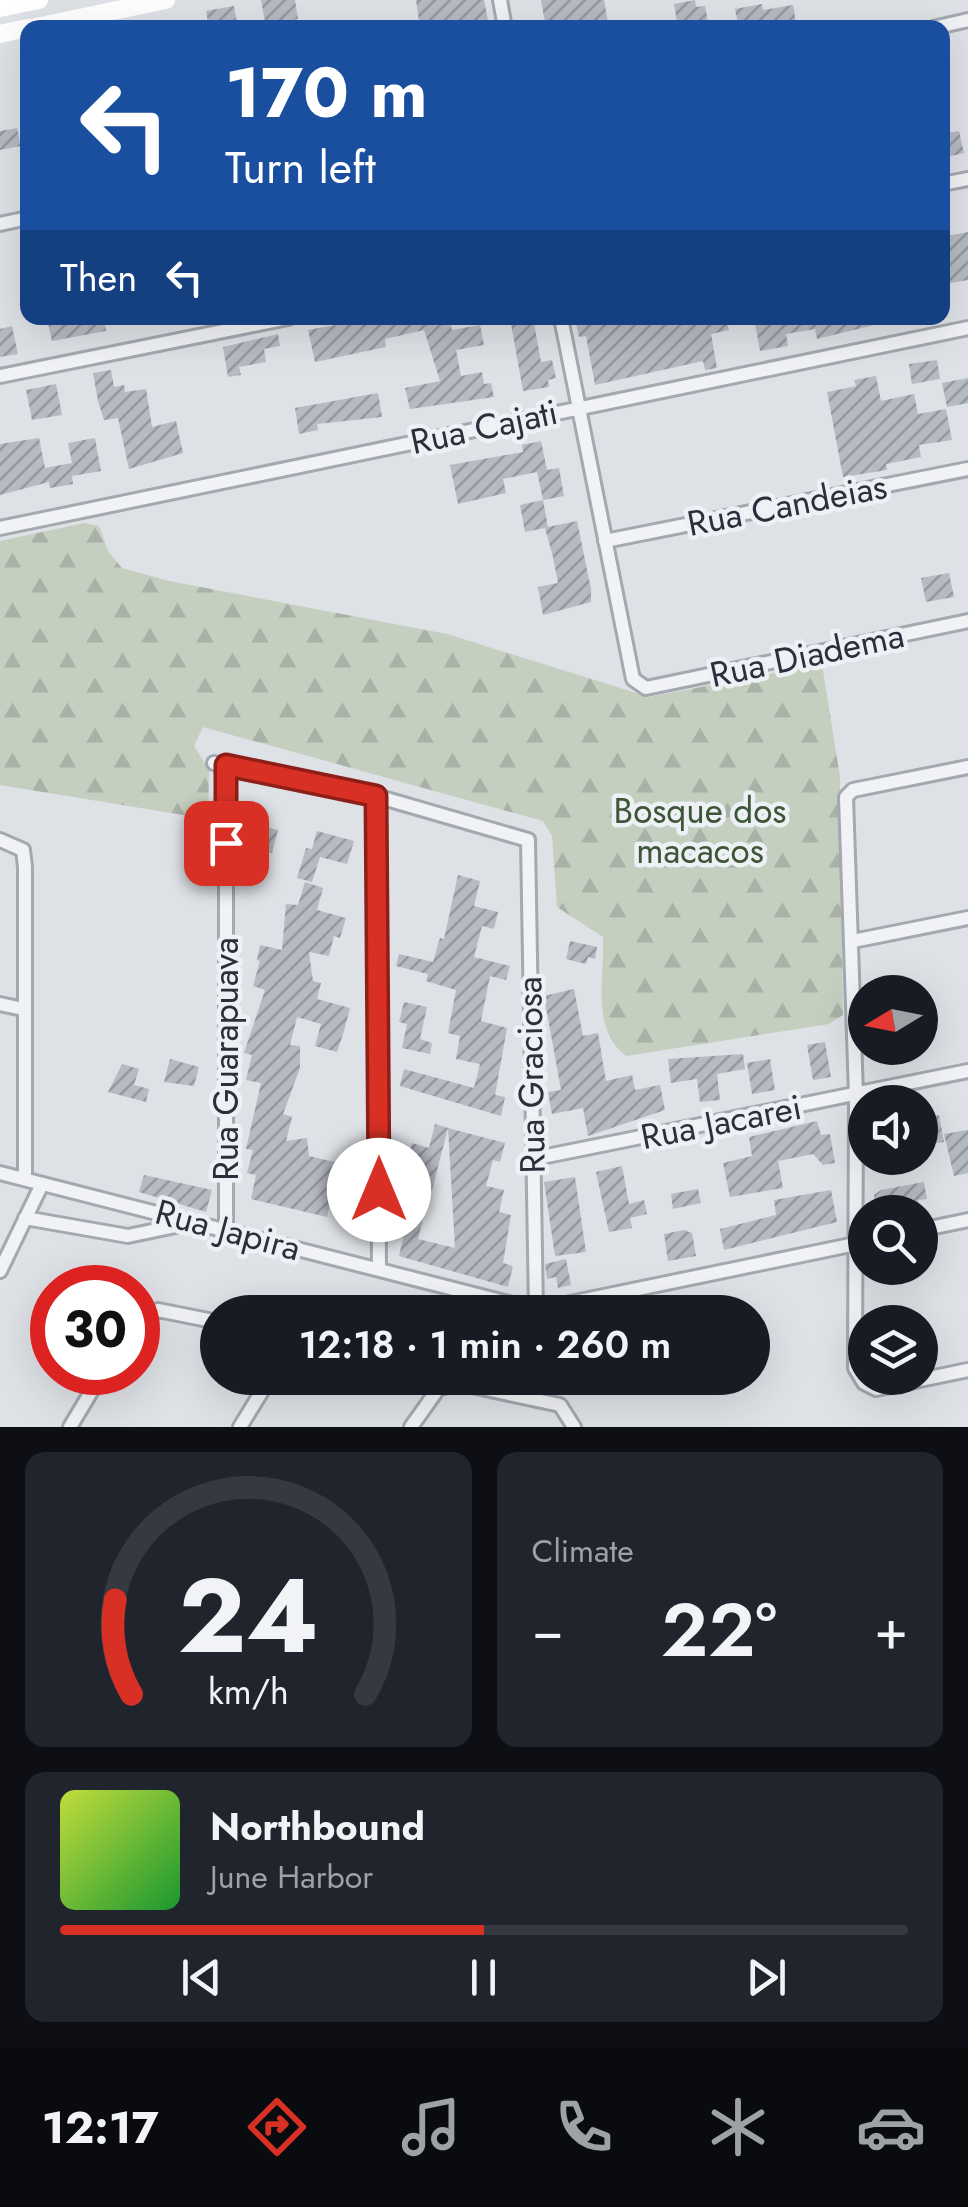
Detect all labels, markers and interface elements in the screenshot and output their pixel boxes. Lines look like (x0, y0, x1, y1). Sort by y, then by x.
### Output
text: 170 m (225, 42, 428, 143)
icon: left (60, 60, 190, 190)
text: Turn left (225, 135, 376, 200)
text: Then (60, 250, 137, 305)
icon: left (157, 250, 212, 305)
street label: Rua Cajati (406, 387, 562, 467)
street label: Rua Candeias (683, 461, 891, 549)
street label: Rua Diadema (705, 610, 909, 700)
park label: Bosque dos macacos (614, 786, 786, 876)
pin (184, 801, 269, 886)
icon: arrive (199, 816, 254, 871)
street label: Rua Guarapuava (201, 937, 251, 1181)
north arrow (848, 975, 938, 1065)
map controls (848, 975, 938, 1395)
street label: Rua Graciosa (504, 976, 558, 1174)
street label: Rua Jacarei (636, 1082, 806, 1162)
button: sound (848, 1085, 938, 1175)
position arrow (327, 1138, 431, 1242)
street label: Rua Japira (150, 1187, 306, 1273)
button: search (848, 1195, 938, 1285)
speed limit sign: 30 (30, 1265, 160, 1395)
button: layers (848, 1305, 938, 1395)
text: 12:18 · 1 min · 260 m (299, 1317, 671, 1372)
text: Climate (532, 1528, 634, 1574)
text: 24 (178, 1541, 319, 1691)
text: 22° (661, 1576, 777, 1684)
text: − (532, 1590, 564, 1670)
text: + (874, 1590, 908, 1670)
text: km/h (208, 1666, 289, 1717)
text: Northbound (210, 1799, 425, 1854)
text: June Harbor (210, 1854, 373, 1900)
icon: previous (174, 1950, 229, 2005)
icon: pause (456, 1950, 511, 2005)
icon: next (739, 1950, 794, 2005)
icon: directions (242, 2092, 312, 2162)
icon: music (396, 2092, 466, 2162)
icon: phone (549, 2092, 619, 2162)
icon: climate (703, 2092, 773, 2162)
icon: car (856, 2092, 926, 2162)
text: 12:17 (42, 2095, 159, 2160)

